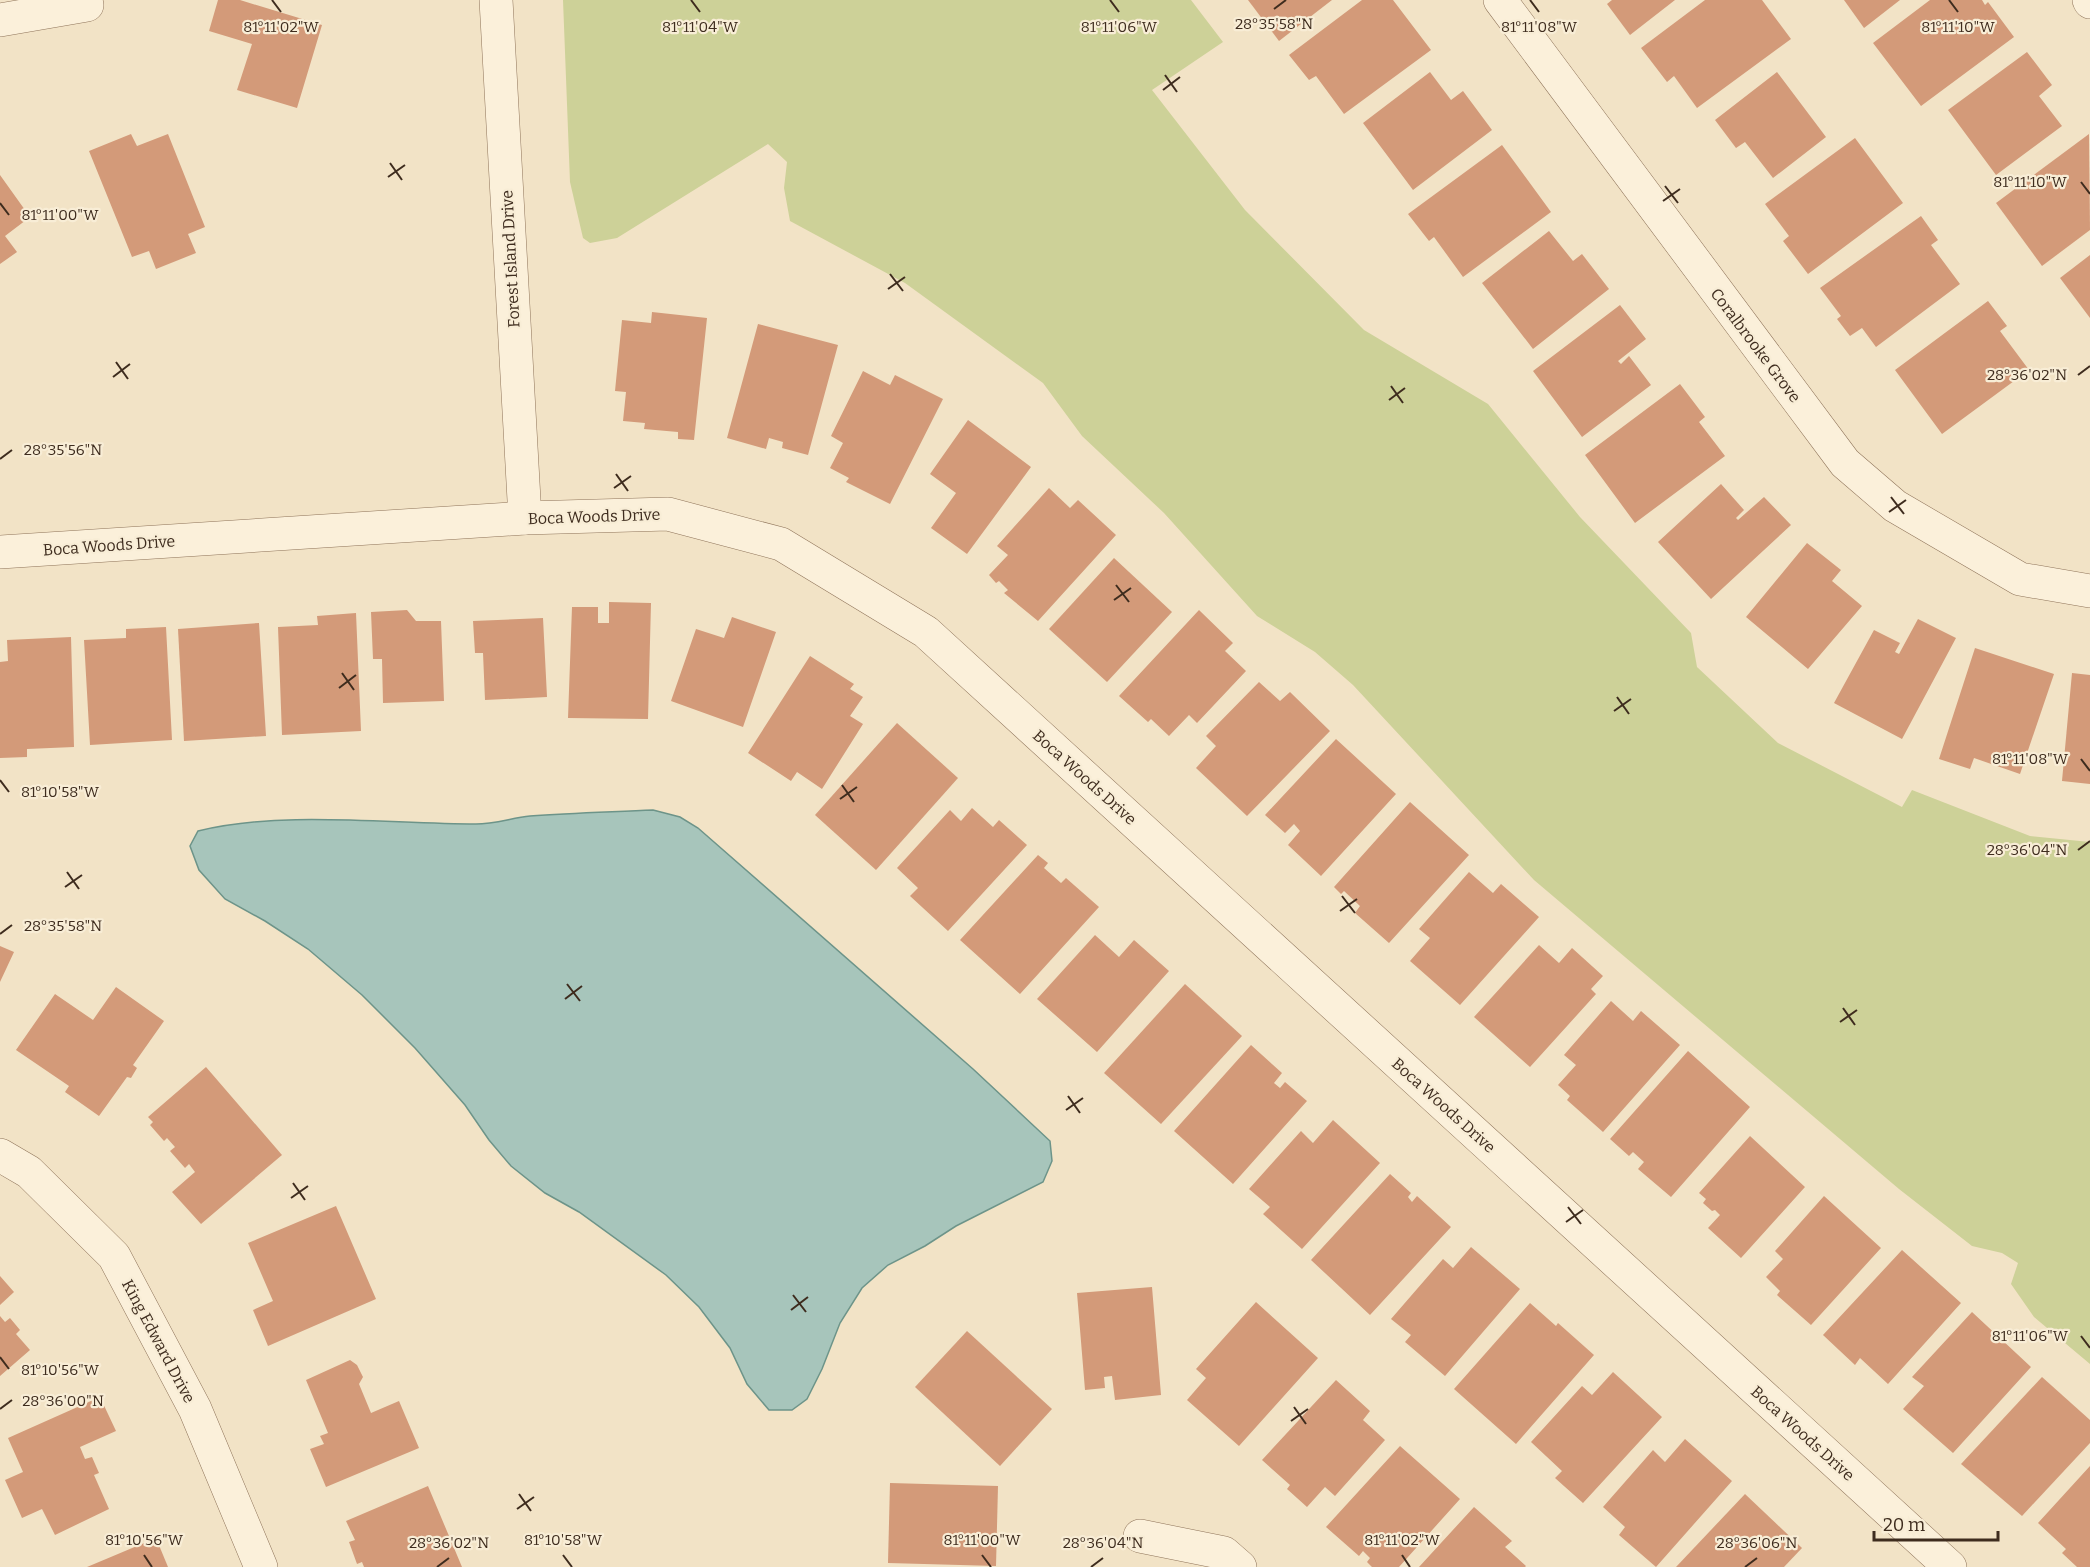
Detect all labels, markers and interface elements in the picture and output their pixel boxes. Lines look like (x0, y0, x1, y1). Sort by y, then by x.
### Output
text: 28°35'58"N (1235, 15, 1313, 33)
text: 81°11'02"W (243, 18, 319, 36)
text: 81°11'04"W (662, 18, 739, 36)
text: 81°11'06"W (1081, 18, 1158, 36)
text: 81°11'08"W (1501, 18, 1578, 36)
text: 81°11'10"W (1921, 18, 1995, 36)
text: 81°11'10"W (1993, 173, 2067, 191)
street label: Forest Island Drive (497, 190, 524, 328)
text: 81°11'00"W (21, 206, 99, 224)
street label: Coralbrooke Grove (1706, 284, 1805, 406)
text: 28°36'02"N (1987, 366, 2067, 384)
text: 28°35'56"N (24, 441, 102, 459)
street label: Boca Woods Drive (527, 505, 661, 528)
street label: Boca Woods Drive (42, 531, 176, 560)
street label: Boca Woods Drive (1029, 726, 1140, 829)
text: 81°11'08"W (1992, 750, 2069, 768)
text: 81°10'58"W (21, 783, 100, 801)
text: 28°36'04"N (1987, 841, 2067, 859)
text: 28°35'58"N (24, 917, 102, 935)
street label: Boca Woods Drive (1388, 1054, 1499, 1157)
street label: King Edward Drive (118, 1276, 199, 1406)
text: 81°11'06"W (1992, 1327, 2069, 1345)
text: 81°10'56"W (21, 1361, 100, 1379)
street label: Boca Woods Drive (1747, 1382, 1858, 1485)
text: 28°36'00"N (22, 1392, 104, 1410)
scale bar (1874, 1504, 1998, 1542)
text: 20 m (1883, 1514, 1925, 1536)
text: 81°10'56"W (105, 1531, 184, 1549)
text: 81°10'58"W (524, 1531, 603, 1549)
text: 81°11'00"W (943, 1531, 1021, 1549)
text: 81°11'02"W (1364, 1531, 1440, 1549)
text: 28°36'02"N (409, 1534, 489, 1552)
text: 28°36'04"N (1063, 1534, 1143, 1552)
text: 28°36'06"N (1717, 1534, 1798, 1552)

